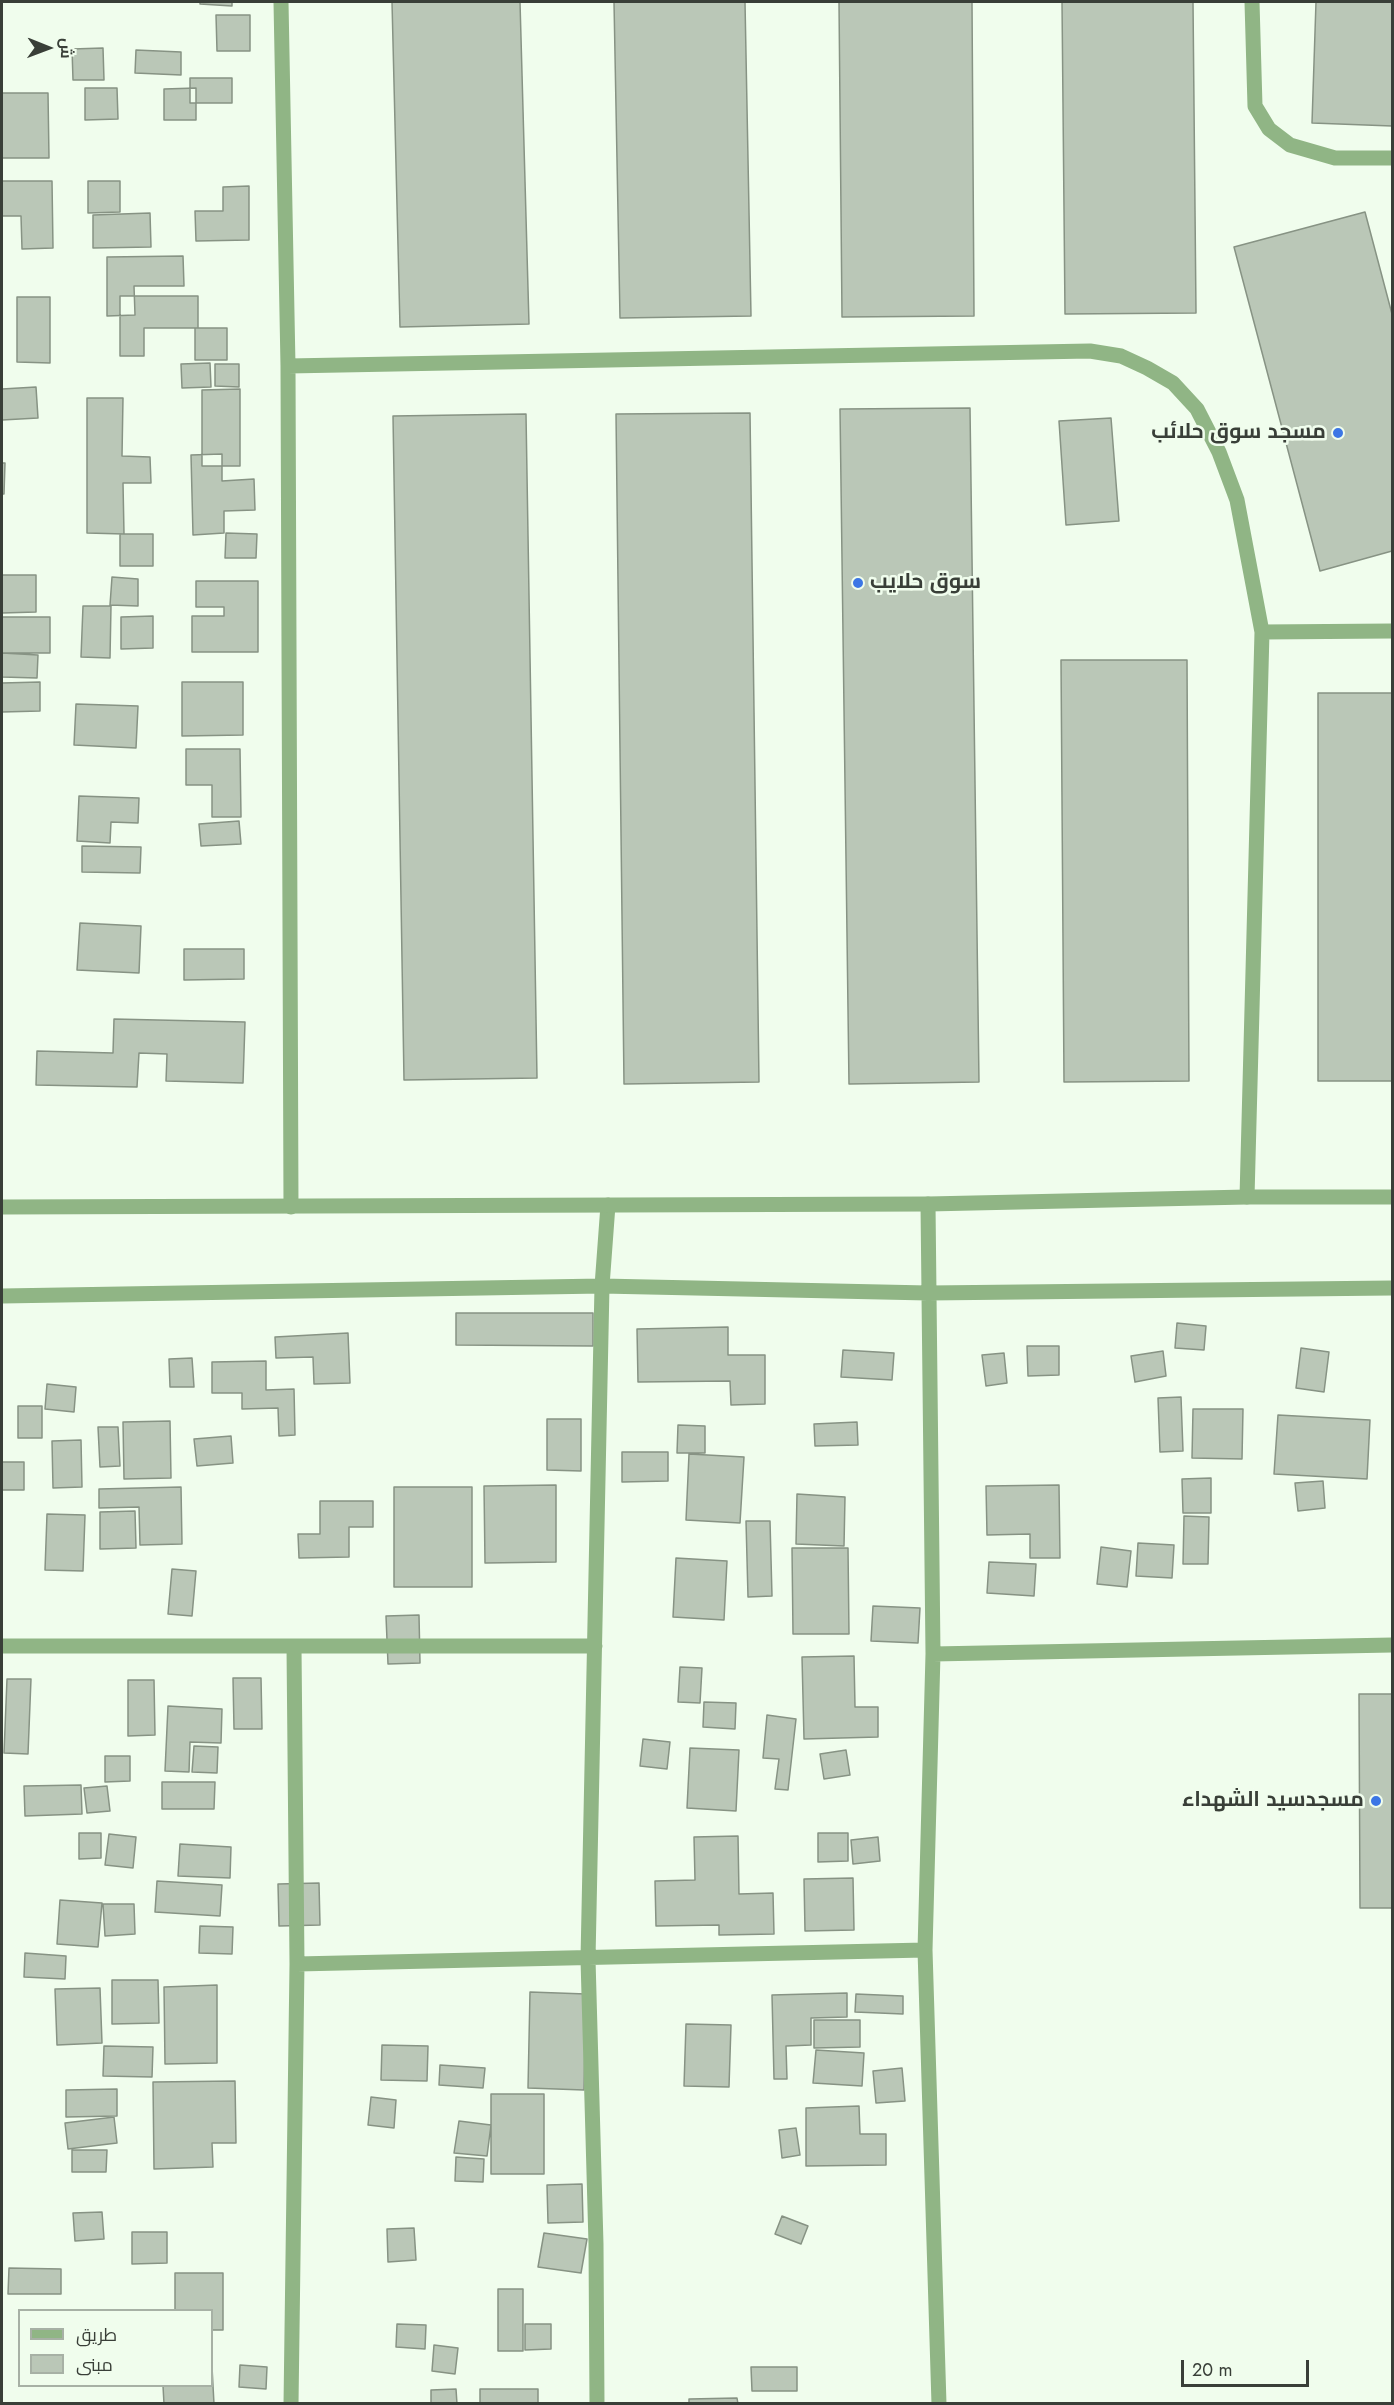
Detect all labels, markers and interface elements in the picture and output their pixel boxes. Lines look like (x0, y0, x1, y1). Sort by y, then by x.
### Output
north arrow (18, 18, 78, 78)
text: ش (55, 38, 78, 59)
place label: مسجد سوق حلائب (1151, 420, 1326, 446)
marker: مسجد سوق حلائب (1331, 426, 1345, 440)
place label: سوق حلايب (870, 570, 981, 596)
marker: سوق حلايب (851, 576, 865, 590)
place label: مسجدسيد الشهداء (1182, 1788, 1364, 1814)
marker: مسجدسيد الشهداء (1369, 1794, 1383, 1808)
legend (18, 2309, 213, 2387)
text: طريق (76, 2322, 117, 2348)
scale bar (1184, 2348, 1312, 2386)
text: مبنى (76, 2352, 113, 2378)
text: 20 m (1192, 2357, 1232, 2383)

